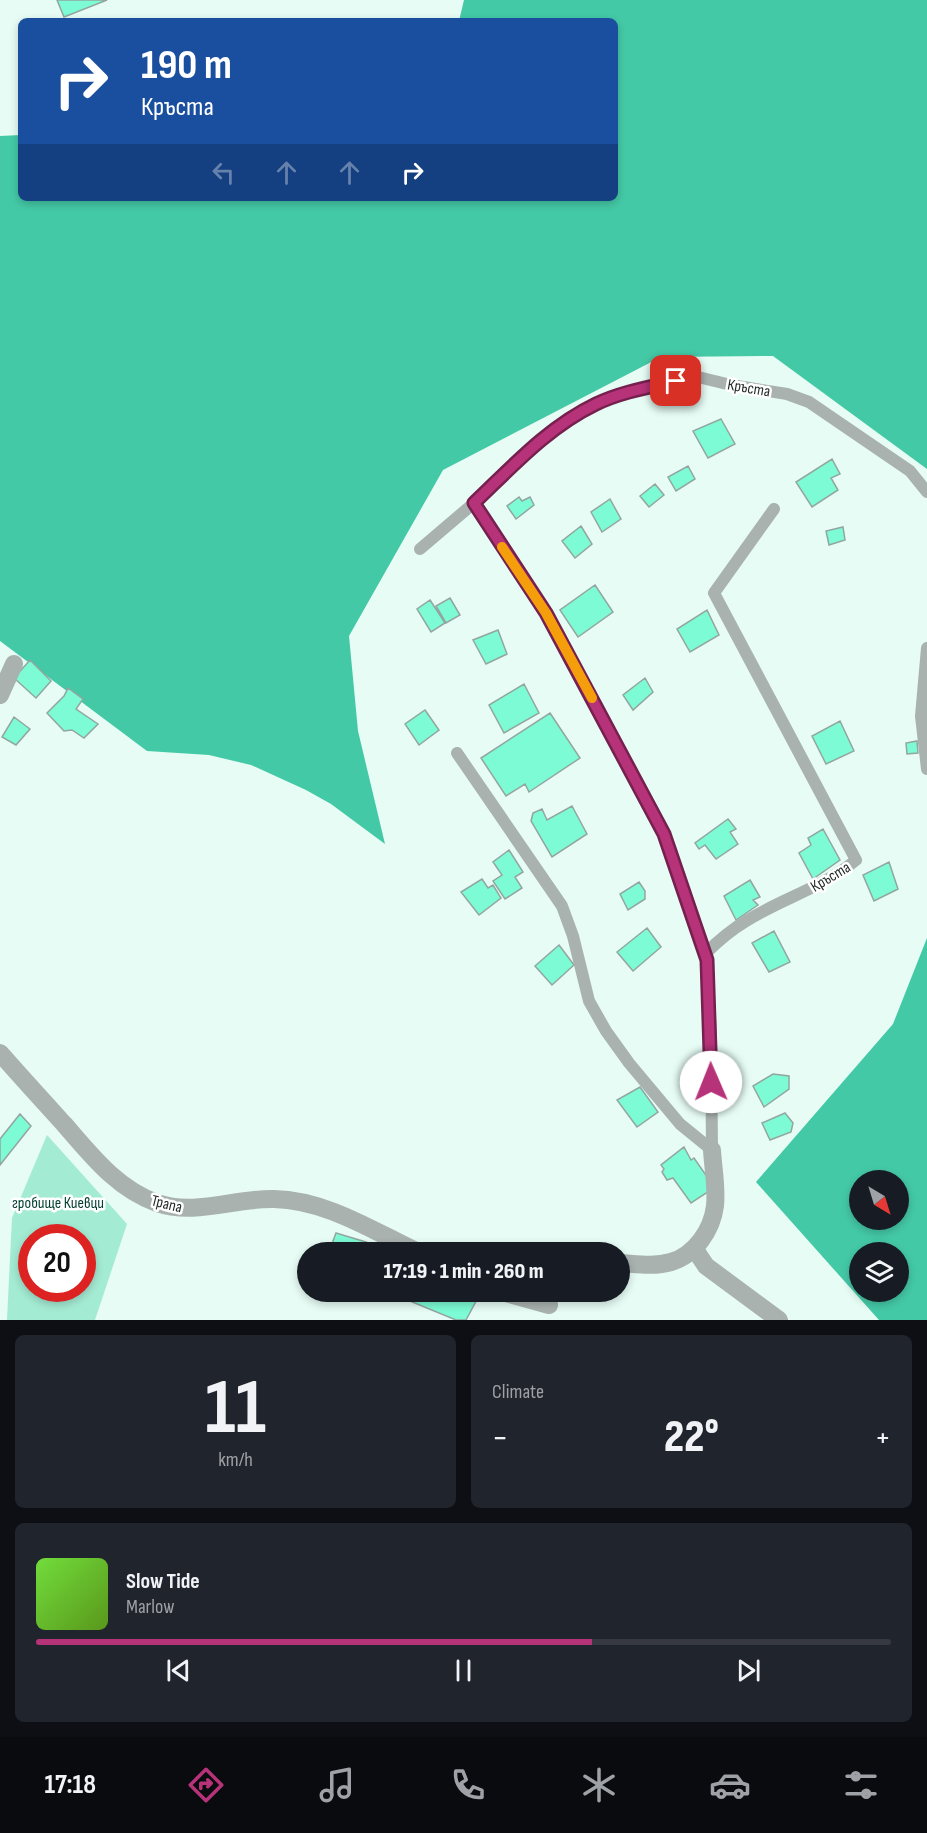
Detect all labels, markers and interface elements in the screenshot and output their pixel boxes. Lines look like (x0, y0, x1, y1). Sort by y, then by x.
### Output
text: 190 m (141, 40, 232, 91)
icon: right (42, 42, 120, 120)
text: Кръста (141, 91, 214, 123)
icon: left (207, 156, 240, 189)
icon: ahead (270, 156, 303, 189)
icon: ahead (333, 156, 366, 189)
icon: right (396, 156, 429, 189)
pin (650, 355, 701, 406)
icon: arrive (659, 364, 692, 397)
street label: Кръста (726, 375, 772, 402)
street label: Кръста (807, 858, 854, 897)
position arrow (679, 1050, 743, 1114)
north arrow (849, 1170, 909, 1230)
map controls (849, 1170, 909, 1302)
street label: Трапа (149, 1191, 184, 1217)
park label: гробище Киевци (12, 1194, 104, 1213)
speed limit sign: 20 (18, 1224, 96, 1302)
button: layers (849, 1242, 909, 1302)
text: 17:19 · 1 min · 260 m (384, 1258, 543, 1285)
text: 11 (205, 1362, 266, 1455)
text: Climate (492, 1380, 544, 1404)
text: 22° (664, 1410, 719, 1465)
text: − (492, 1418, 508, 1458)
text: + (875, 1418, 891, 1458)
text: km/h (218, 1448, 253, 1472)
text: Slow Tide (126, 1568, 200, 1595)
text: Marlow (126, 1595, 174, 1619)
icon: previous (162, 1654, 195, 1687)
icon: pause (447, 1654, 480, 1687)
icon: next (732, 1654, 765, 1687)
icon: directions (185, 1764, 227, 1806)
icon: music (316, 1764, 358, 1806)
icon: phone (447, 1764, 489, 1806)
icon: climate (578, 1764, 620, 1806)
icon: car (709, 1764, 751, 1806)
icon: filters (840, 1764, 882, 1806)
text: 17:18 (45, 1769, 96, 1801)

